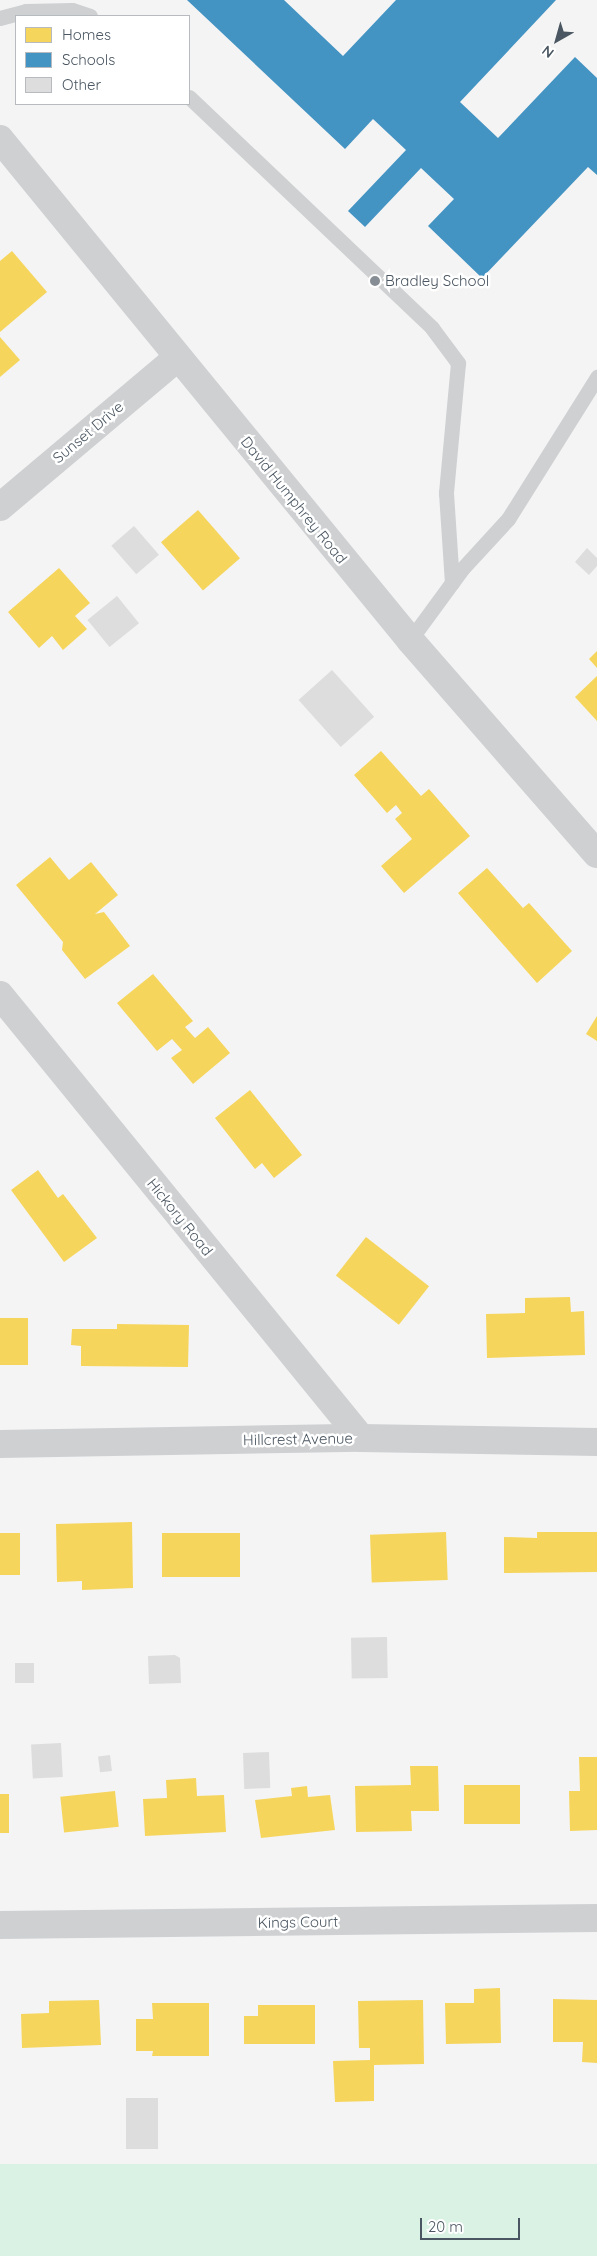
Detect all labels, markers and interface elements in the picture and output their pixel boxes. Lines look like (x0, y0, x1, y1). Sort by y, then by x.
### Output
legend (15, 15, 190, 105)
north arrow (532, 15, 582, 65)
text: Homes (62, 25, 111, 44)
text: N (538, 42, 557, 62)
text: Schools (62, 50, 115, 69)
text: Other (62, 75, 101, 94)
place label: Bradley School (385, 272, 489, 290)
marker: Bradley School (369, 275, 381, 287)
street label: Sunset Drive (49, 397, 127, 467)
street label: David Humphrey Road (237, 433, 351, 567)
street label: Hickory Road (143, 1175, 217, 1259)
street label: Hillcrest Avenue (243, 1429, 353, 1449)
street label: Kings Court (258, 1912, 338, 1932)
scale bar (422, 2208, 522, 2240)
text: 20 m (428, 2217, 463, 2236)

